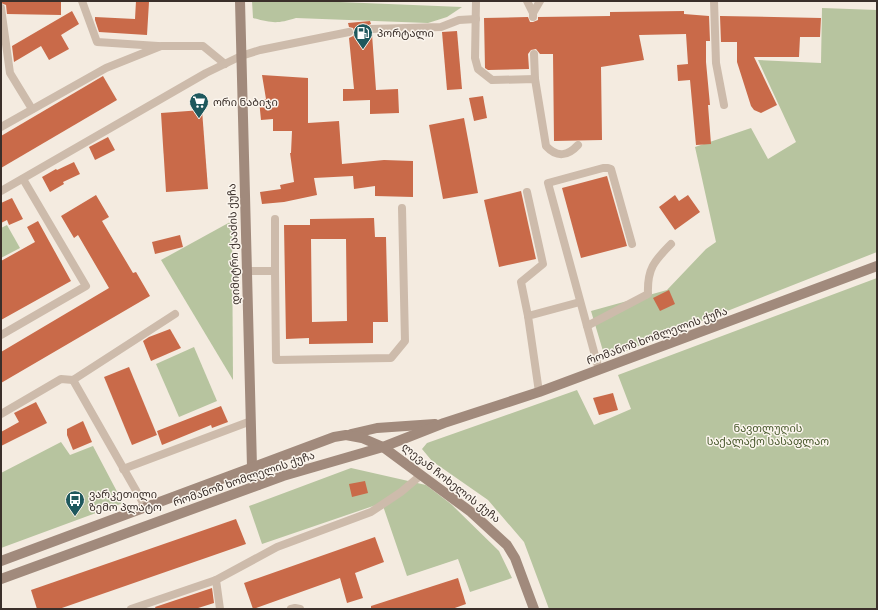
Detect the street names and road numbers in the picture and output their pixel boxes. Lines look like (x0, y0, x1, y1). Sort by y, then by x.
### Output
street label: დიმიტრი ქააძის ქუჩა (225, 183, 243, 305)
street label: რომანოზ ხომლელის ქუჩა (585, 304, 729, 368)
street label: ლევან ჩოხელის ქუჩა (399, 440, 503, 526)
street label: რომანოზ ხომლელის ქუჩა (171, 449, 317, 509)

